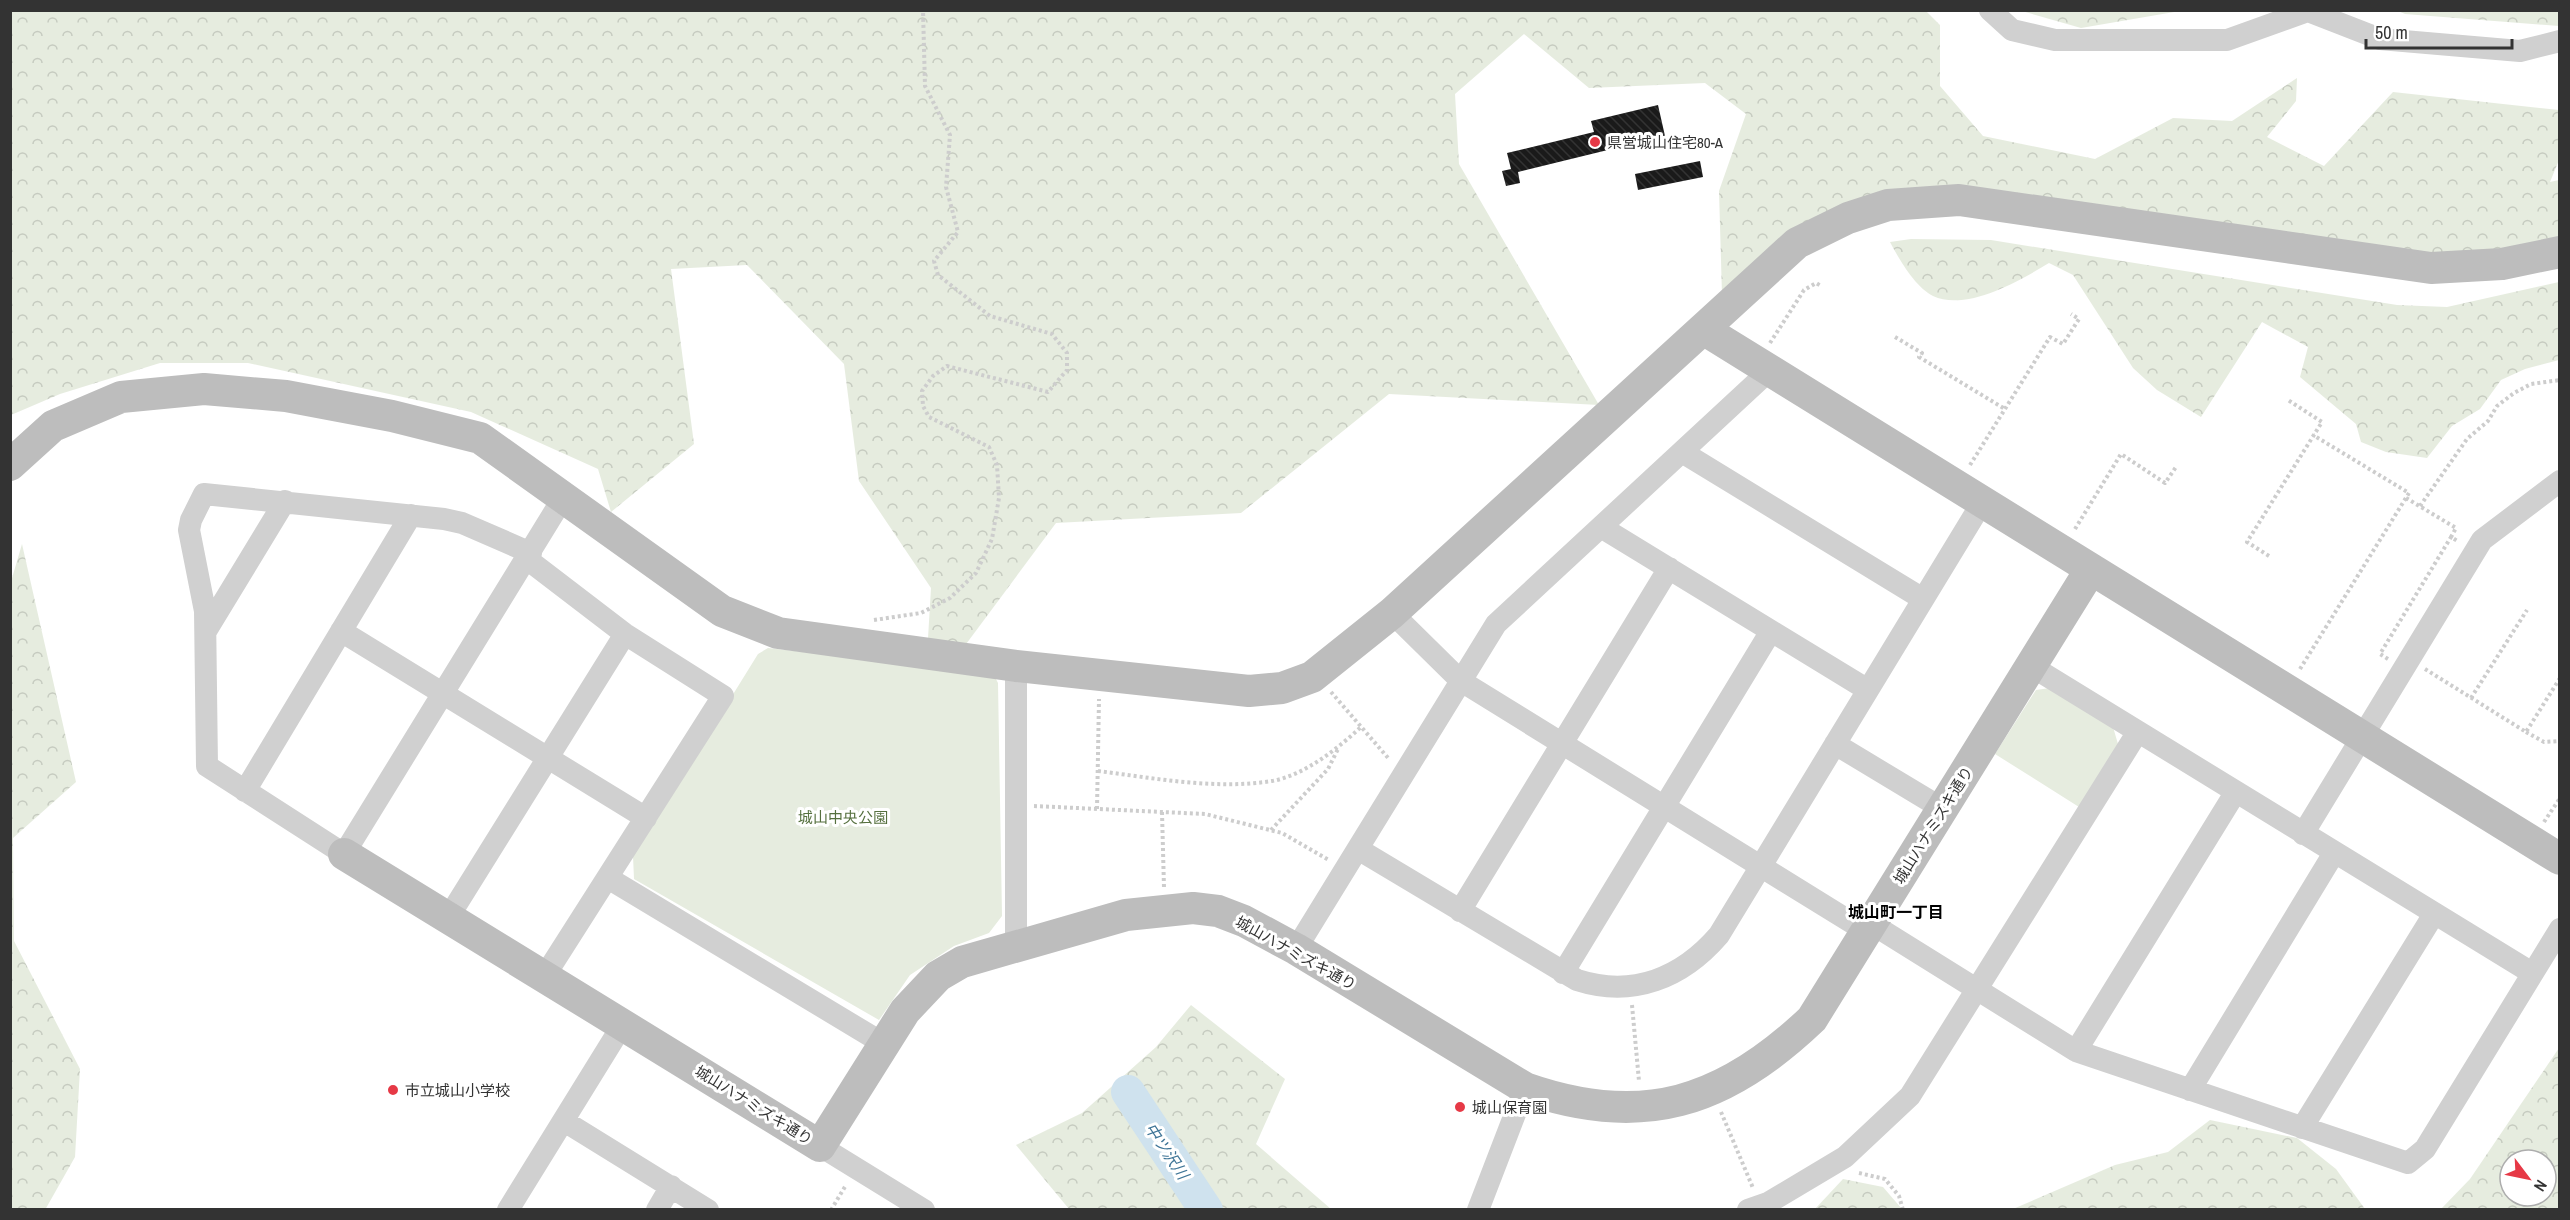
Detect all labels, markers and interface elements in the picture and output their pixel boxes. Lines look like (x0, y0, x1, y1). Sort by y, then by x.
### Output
scale bar (2366, 12, 2512, 50)
text: 50 m (2375, 20, 2408, 45)
place label: 県営城山住宅80-A (1607, 132, 1724, 153)
marker: 県営城山住宅80-A (1588, 135, 1602, 149)
street label: 城山ハナミズキ通り (1888, 762, 1978, 888)
park label: 城山中央公園 (798, 807, 888, 828)
district label: 城山町一丁目 (1848, 901, 1944, 923)
street label: 城山ハナミズキ通り (1232, 911, 1360, 995)
street label: 城山ハナミズキ通り (691, 1060, 817, 1150)
place label: 市立城山小学校 (405, 1080, 510, 1101)
marker: 市立城山小学校 (386, 1083, 400, 1097)
place label: 城山保育園 (1472, 1097, 1547, 1118)
marker: 城山保育園 (1453, 1100, 1467, 1114)
water label: 中ツ沢川 (1140, 1118, 1195, 1185)
north arrow (2498, 1148, 2558, 1208)
text: N (2529, 1176, 2553, 1196)

